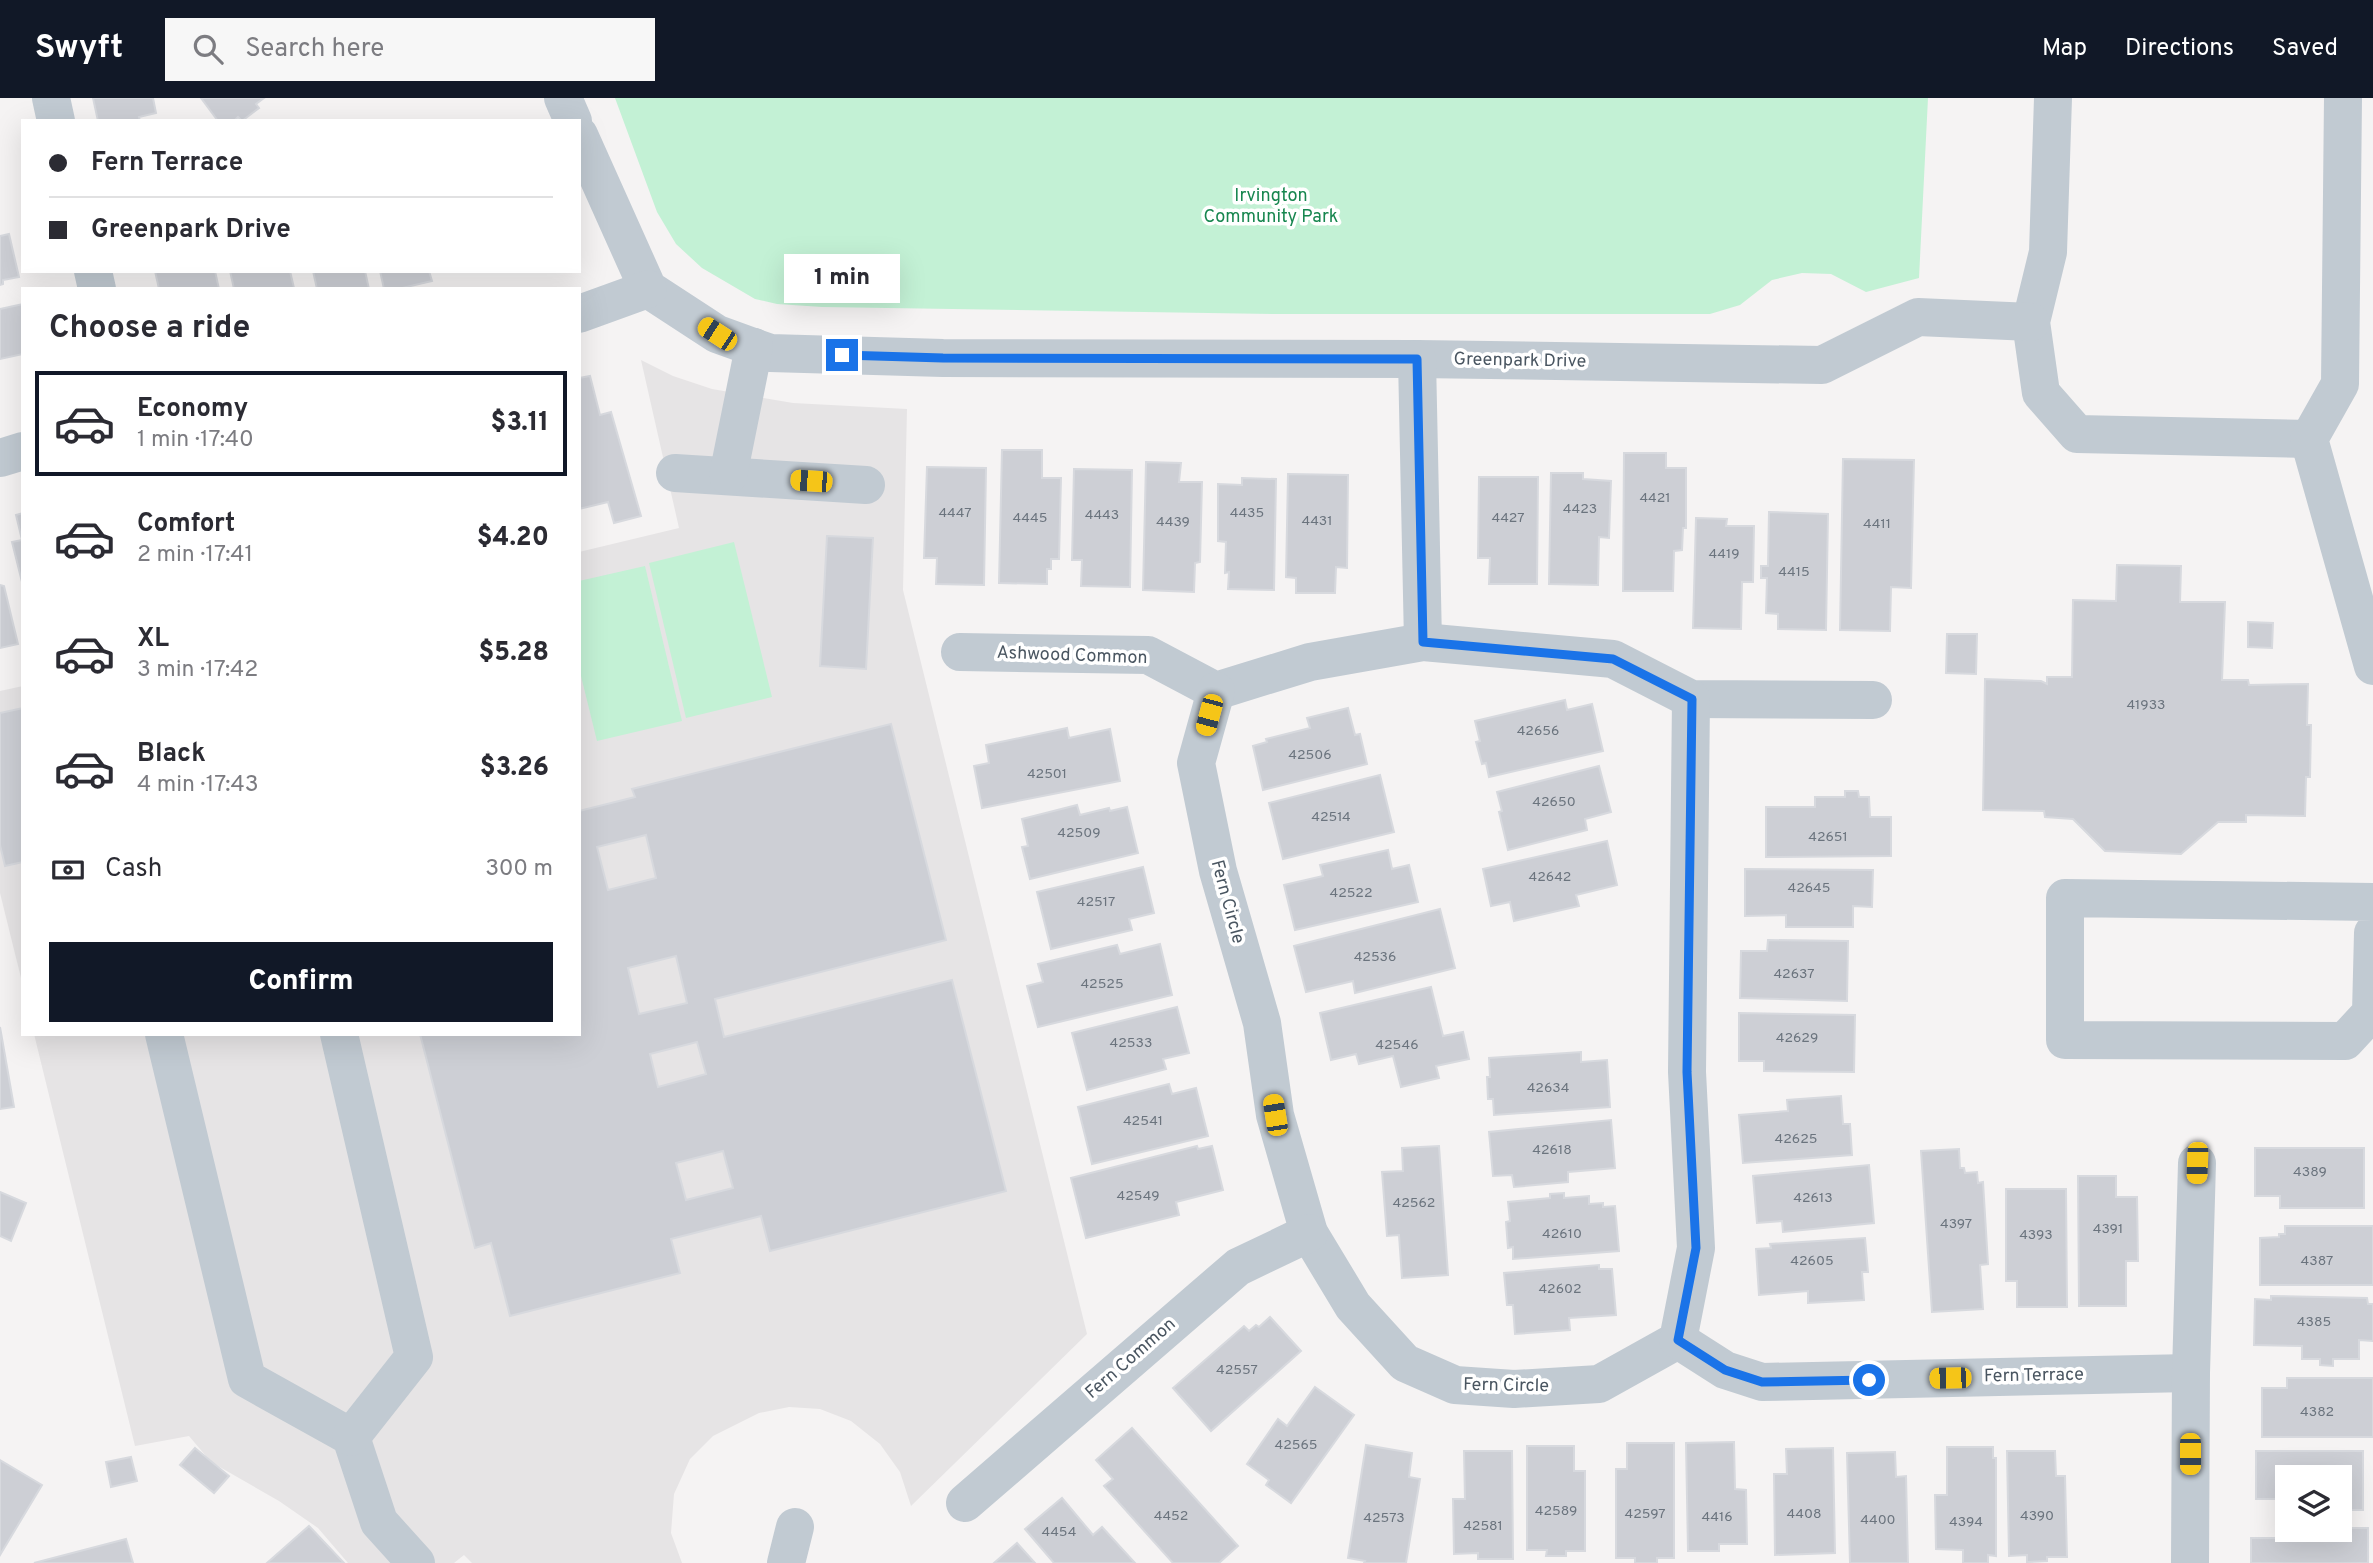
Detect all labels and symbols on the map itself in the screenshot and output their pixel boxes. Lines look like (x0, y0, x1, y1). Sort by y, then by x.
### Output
park label: Irvington Community Park (1204, 185, 1338, 229)
callout: 1 min (784, 254, 900, 302)
car (694, 314, 741, 354)
route end (826, 339, 858, 371)
street label: Greenpark Drive (1453, 348, 1587, 374)
car (790, 469, 833, 493)
house number: 4421 (1639, 490, 1671, 507)
house number: 4423 (1563, 501, 1597, 518)
house number: 4447 (938, 505, 972, 522)
house number: 4435 (1230, 505, 1264, 522)
house number: 4443 (1085, 507, 1119, 524)
house number: 4445 (1013, 510, 1047, 527)
house number: 4427 (1491, 510, 1525, 527)
house number: 4431 (1301, 513, 1333, 530)
house number: 4439 (1156, 514, 1190, 531)
house number: 4411 (1863, 516, 1891, 533)
house number: 4419 (1709, 546, 1739, 563)
house number: 4415 (1778, 564, 1810, 581)
street label: Ashwood Common (996, 642, 1148, 670)
car (1194, 692, 1225, 738)
house number: 41933 (2126, 697, 2166, 714)
house number: 42656 (1517, 723, 1559, 740)
house number: 42506 (1288, 747, 1332, 764)
house number: 42501 (1027, 766, 1067, 783)
house number: 42650 (1532, 794, 1576, 811)
house number: 42514 (1311, 809, 1351, 826)
house number: 42509 (1057, 825, 1101, 842)
house number: 42651 (1808, 829, 1848, 846)
street label: Fern Circle (1205, 857, 1249, 947)
house number: 42642 (1529, 869, 1571, 886)
house number: 42645 (1787, 880, 1831, 897)
house number: 42522 (1329, 885, 1373, 902)
house number: 42517 (1077, 894, 1115, 911)
house number: 42536 (1354, 949, 1396, 966)
house number: 42637 (1773, 966, 1815, 983)
house number: 42525 (1080, 976, 1124, 993)
house number: 42629 (1776, 1030, 1818, 1047)
house number: 42533 (1110, 1035, 1152, 1052)
house number: 42546 (1375, 1037, 1419, 1054)
house number: 42634 (1527, 1080, 1569, 1097)
car (1262, 1093, 1289, 1137)
house number: 42541 (1123, 1113, 1163, 1130)
house number: 42625 (1775, 1131, 1817, 1148)
house number: 42618 (1532, 1142, 1572, 1159)
car (2186, 1142, 2209, 1184)
house number: 4389 (2293, 1164, 2327, 1181)
house number: 42549 (1116, 1188, 1160, 1205)
house number: 42613 (1793, 1190, 1833, 1207)
house number: 42562 (1393, 1195, 1435, 1212)
house number: 4397 (1940, 1216, 1972, 1233)
house number: 4391 (2093, 1221, 2123, 1238)
house number: 42610 (1542, 1226, 1582, 1243)
house number: 4393 (2019, 1227, 2053, 1244)
house number: 42605 (1790, 1253, 1834, 1270)
house number: 4387 (2301, 1253, 2333, 1270)
house number: 42602 (1538, 1281, 1582, 1298)
street label: Fern Common (1081, 1313, 1181, 1405)
house number: 4385 (2297, 1314, 2331, 1331)
house number: 42557 (1216, 1362, 1258, 1379)
route start (1853, 1364, 1885, 1396)
street label: Fern Terrace (1984, 1364, 2084, 1388)
car (1929, 1367, 1972, 1389)
street label: Fern Circle (1463, 1374, 1549, 1398)
house number: 4382 (2300, 1404, 2334, 1421)
car (2180, 1433, 2201, 1475)
house number: 42565 (1274, 1437, 1318, 1454)
house number: 42589 (1535, 1503, 1577, 1520)
house number: 42597 (1624, 1506, 1666, 1523)
house number: 4408 (1787, 1506, 1821, 1523)
house number: 4452 (1154, 1508, 1188, 1525)
house number: 4390 (2020, 1508, 2054, 1525)
house number: 4416 (1702, 1509, 1732, 1526)
house number: 42573 (1363, 1510, 1405, 1527)
house number: 4400 (1860, 1512, 1896, 1529)
house number: 4394 (1949, 1514, 1983, 1531)
house number: 42581 (1463, 1518, 1503, 1535)
house number: 4454 (1041, 1524, 1077, 1541)

